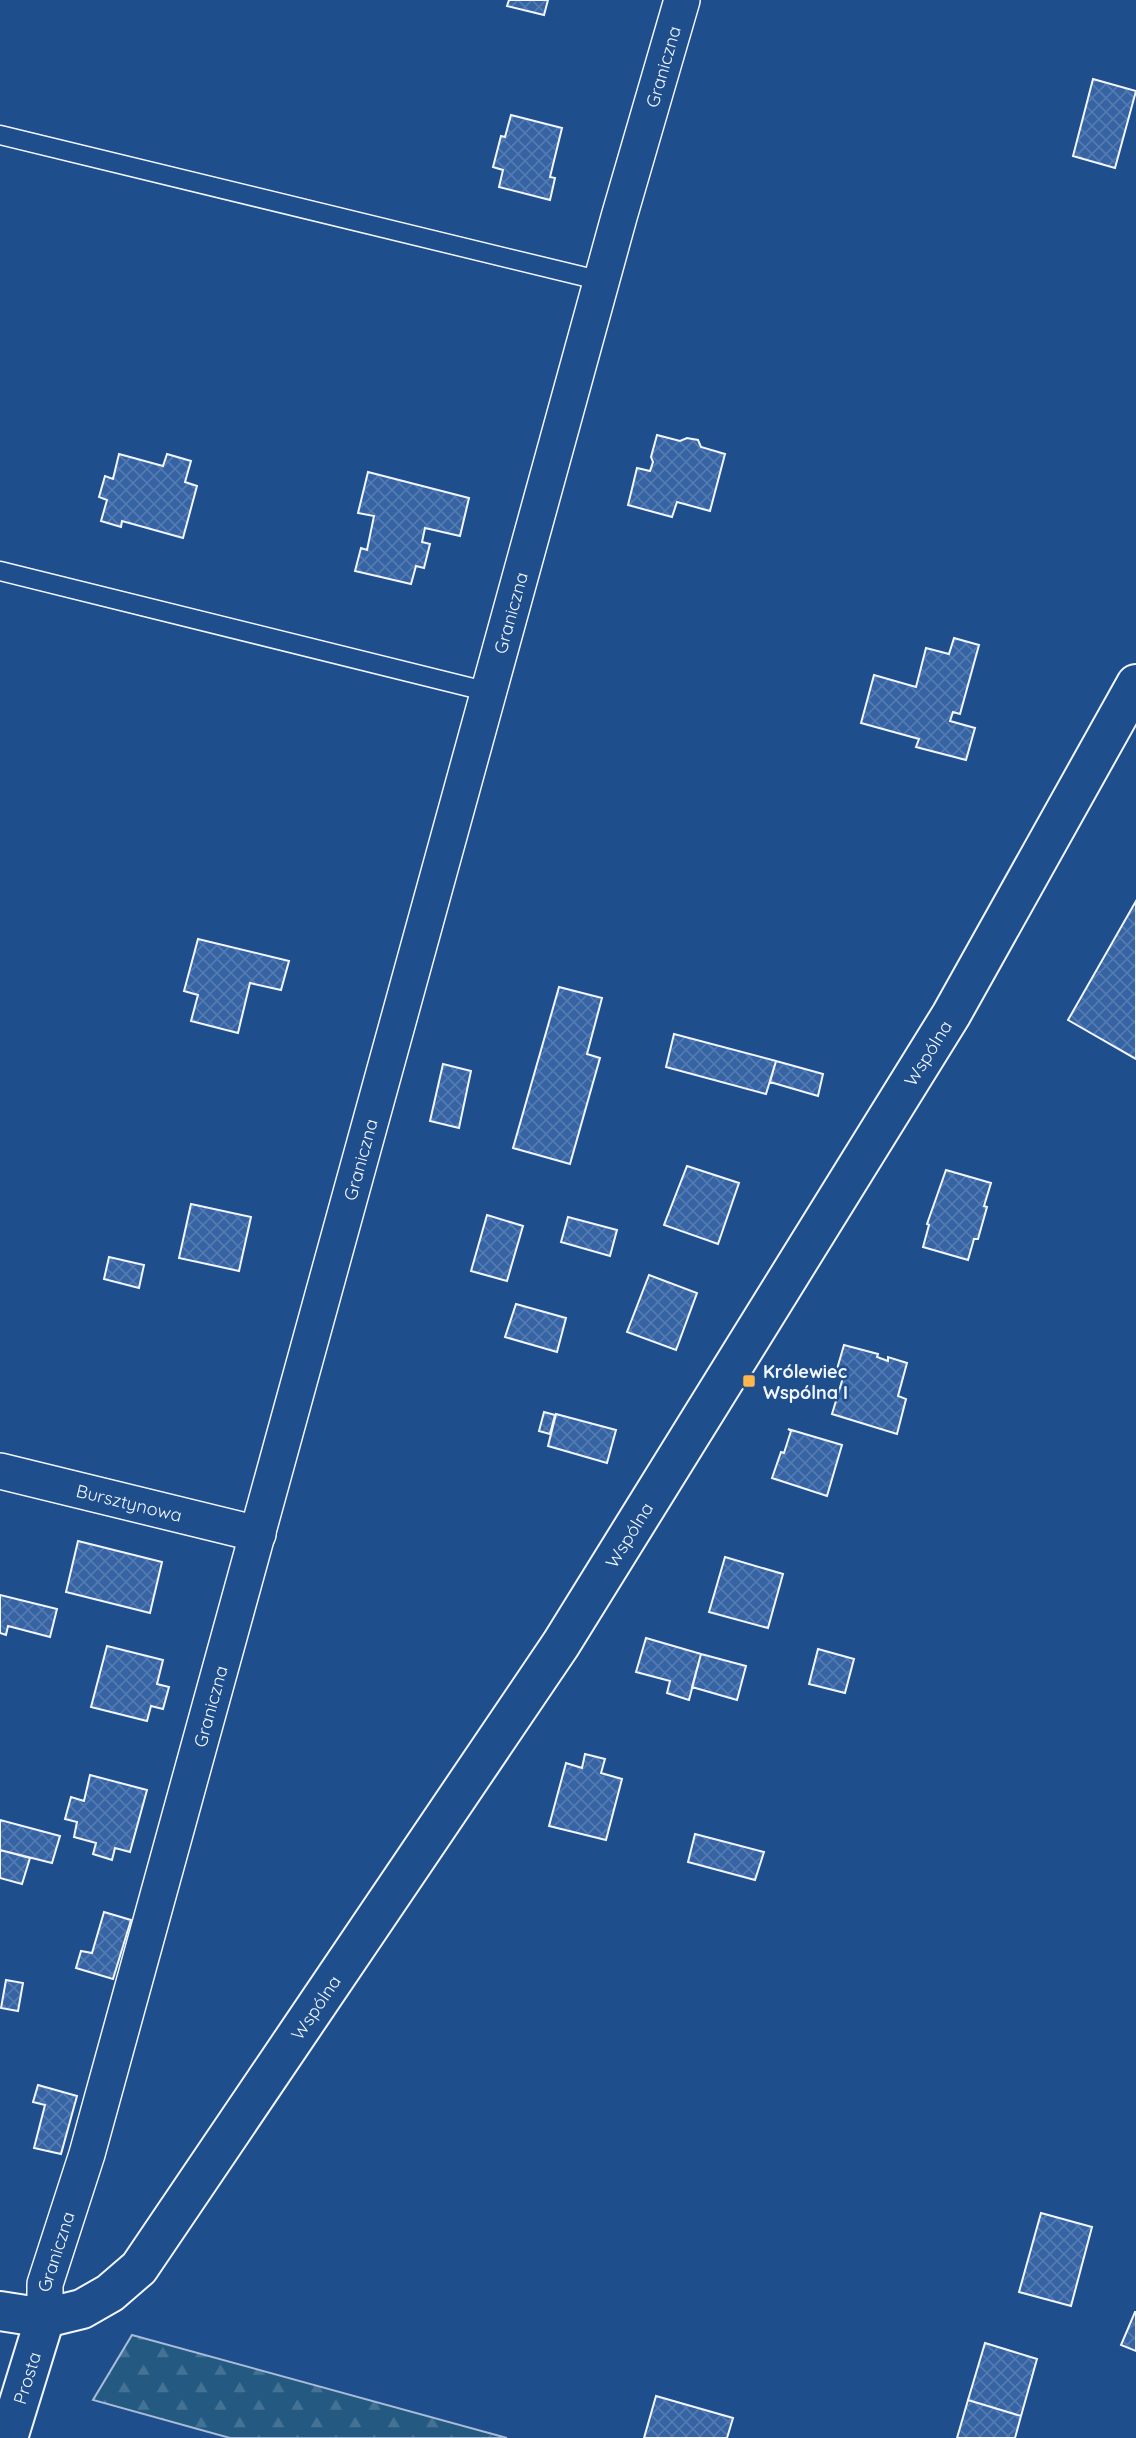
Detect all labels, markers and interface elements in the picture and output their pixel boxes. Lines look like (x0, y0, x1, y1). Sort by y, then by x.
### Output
street label: Graniczna (640, 23, 685, 110)
street label: Graniczna (488, 569, 532, 656)
street label: Wspólna (898, 1016, 957, 1090)
street label: Graniczna (338, 1116, 382, 1203)
place label: Królewiec Wspólna I (763, 1360, 848, 1404)
marker: Królewiec Wspólna I (741, 1373, 757, 1389)
street label: Bursztynowa (74, 1479, 184, 1527)
street label: Wspólna (600, 1498, 658, 1572)
street label: Graniczna (188, 1663, 232, 1750)
street label: Wspólna (285, 1970, 345, 2044)
street label: Graniczna (34, 2208, 79, 2292)
street label: Prosta (8, 2349, 45, 2407)

